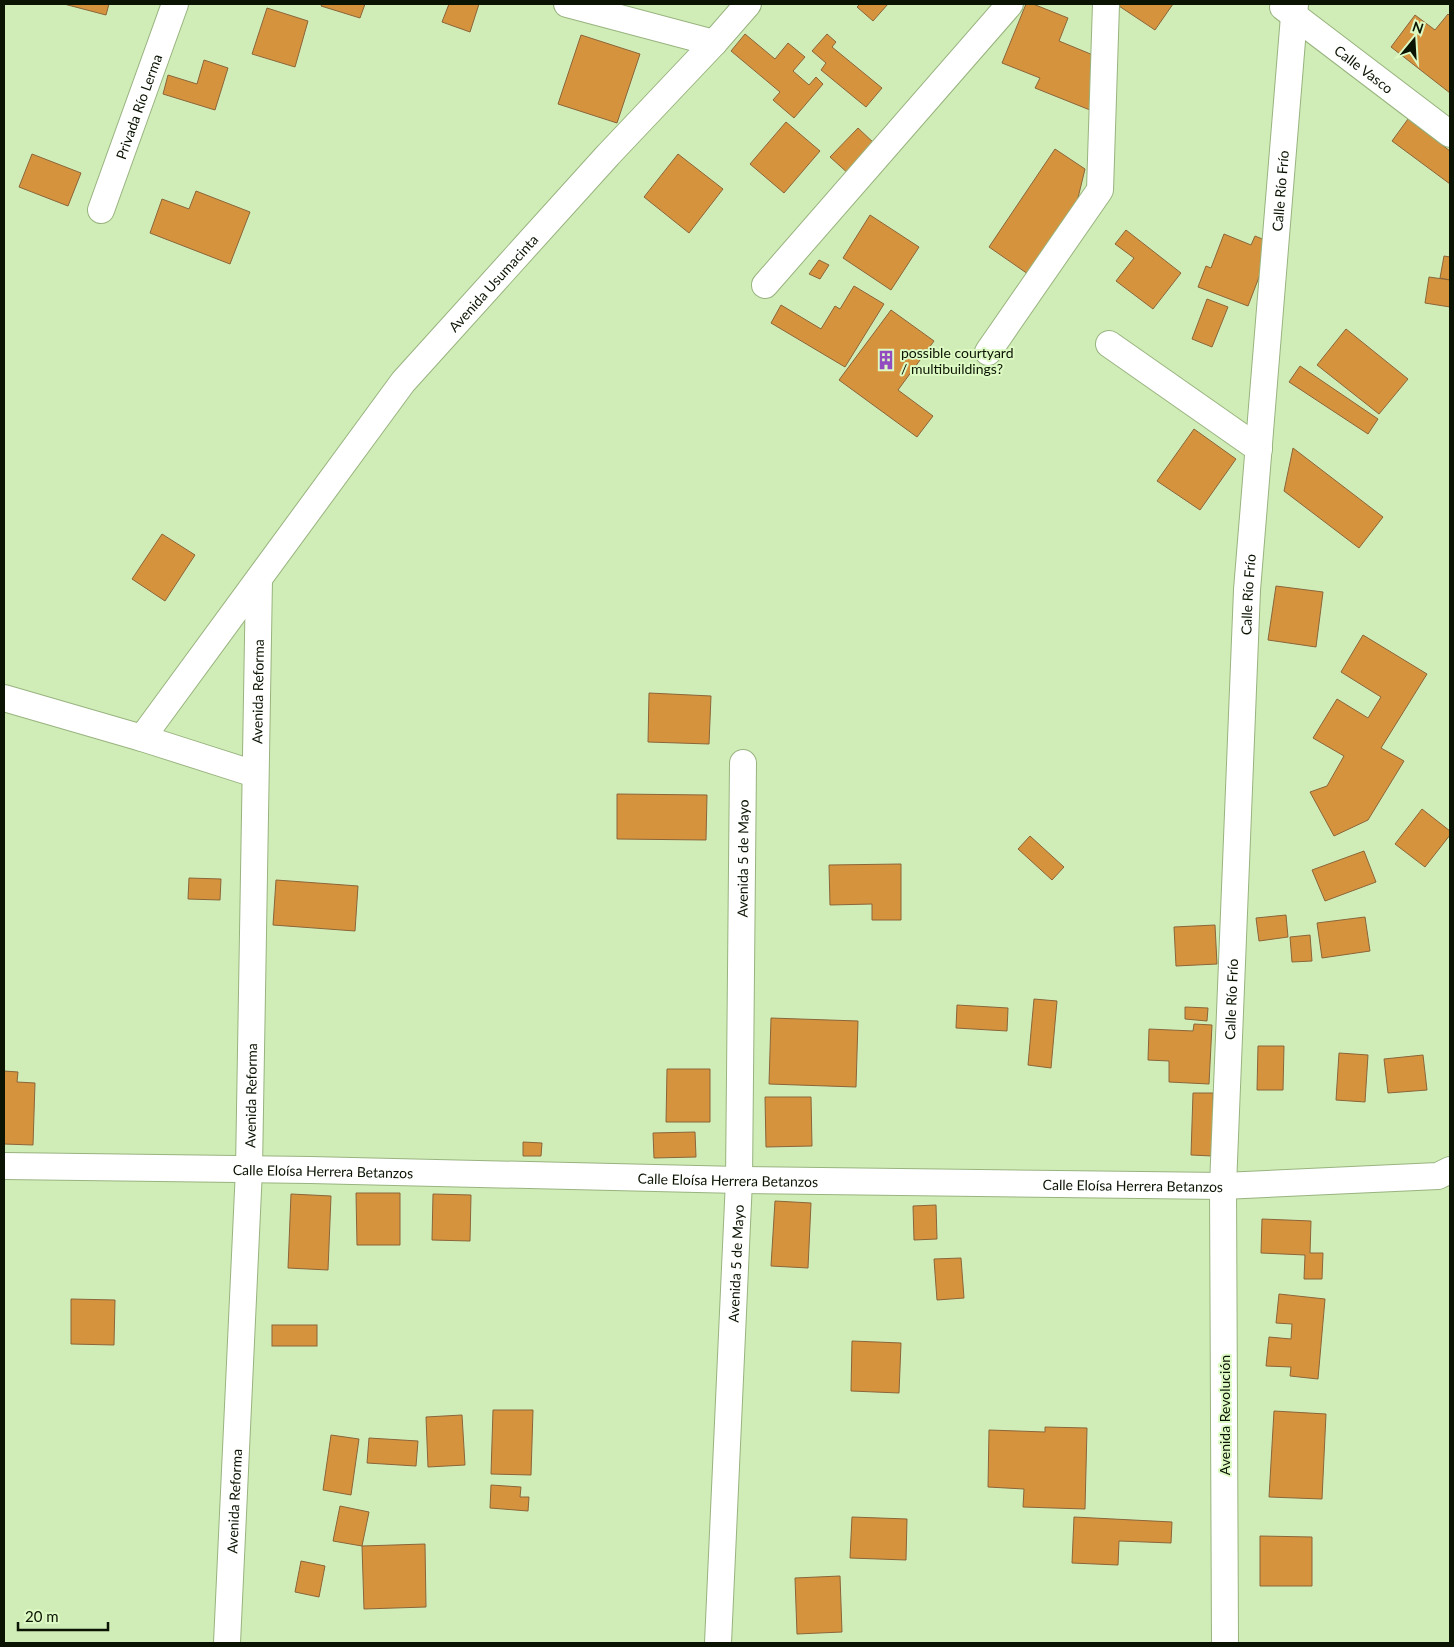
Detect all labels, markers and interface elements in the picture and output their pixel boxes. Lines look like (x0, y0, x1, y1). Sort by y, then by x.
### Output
north arrow (1389, 15, 1439, 65)
text: N (1410, 17, 1426, 37)
street label: Calle Vasco (1331, 41, 1397, 97)
street label: Privada Río Lerma (112, 52, 165, 161)
street label: Calle Río Frío (1268, 150, 1291, 232)
street label: Avenida Usumacinta (445, 231, 541, 335)
place label: possible courtyard / multibuildings? (901, 344, 1014, 377)
building icon: possible courtyard / multibuildings? (875, 349, 897, 371)
street label: Calle Río Frío (1237, 553, 1258, 635)
street label: Avenida Reforma (248, 639, 266, 744)
street label: Avenida 5 de Mayo (733, 799, 751, 918)
street label: Calle Río Frío (1220, 958, 1241, 1040)
street label: Avenida Reforma (241, 1043, 260, 1148)
street label: Calle Eloísa Herrera Betanzos (233, 1160, 413, 1181)
street label: Calle Eloísa Herrera Betanzos (638, 1169, 818, 1189)
street label: Calle Eloísa Herrera Betanzos (1043, 1175, 1223, 1194)
street label: Avenida 5 de Mayo (724, 1204, 746, 1323)
street label: Avenida Revolución (1216, 1355, 1233, 1475)
street label: Avenida Reforma (223, 1448, 245, 1554)
scale bar (18, 1600, 108, 1632)
text: 20 m (25, 1607, 59, 1625)

